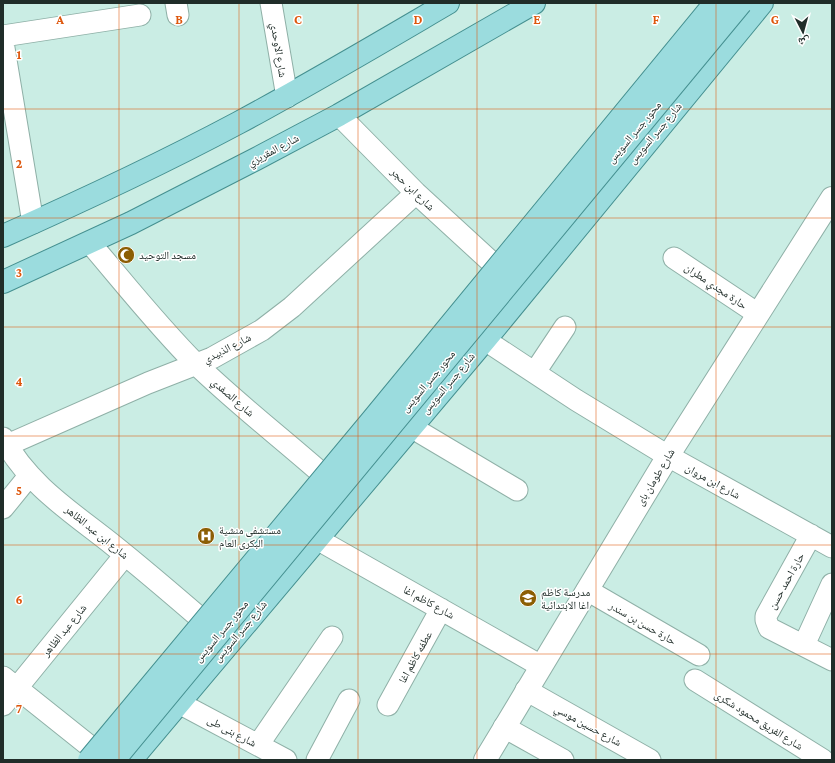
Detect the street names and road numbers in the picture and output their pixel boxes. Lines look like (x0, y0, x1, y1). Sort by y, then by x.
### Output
street label: شارع الاوحدي (266, 22, 289, 79)
street label: محور جسر السويس (605, 99, 664, 166)
street label: شارع جسر السويس (626, 100, 685, 167)
street label: شارع المقريزي (245, 132, 302, 171)
street label: شارع ابن حجر (387, 165, 437, 213)
street label: حارة مجدي مطران (681, 261, 749, 314)
street label: شارع الذبيدي (201, 331, 254, 368)
street label: محور جسر السويس (399, 348, 458, 415)
street label: شارع جسر السويس (419, 350, 478, 417)
street label: شارع الصفدي (207, 375, 257, 421)
street label: شارع طومان باى (633, 446, 678, 508)
street label: شارع ابن مروان (683, 461, 742, 502)
street label: شارع ابن عبد الظاهر (62, 502, 131, 562)
street label: حارة احمد حسن (766, 551, 807, 612)
street label: شارع كاظم اغا (400, 583, 457, 623)
street label: محور جسر السويس (192, 598, 251, 665)
street label: شارع جسر السويس (211, 598, 270, 665)
street label: حارة حسن بن سندر (606, 599, 678, 648)
street label: شارع عبد الظاهر (39, 601, 89, 660)
street label: عطفه كاظم اغا (396, 629, 436, 686)
street label: شارع الفريق محمود شكرى (712, 688, 805, 753)
street label: شارع حسين موسي (551, 702, 624, 751)
street label: شارع بنى طى (205, 713, 259, 750)

